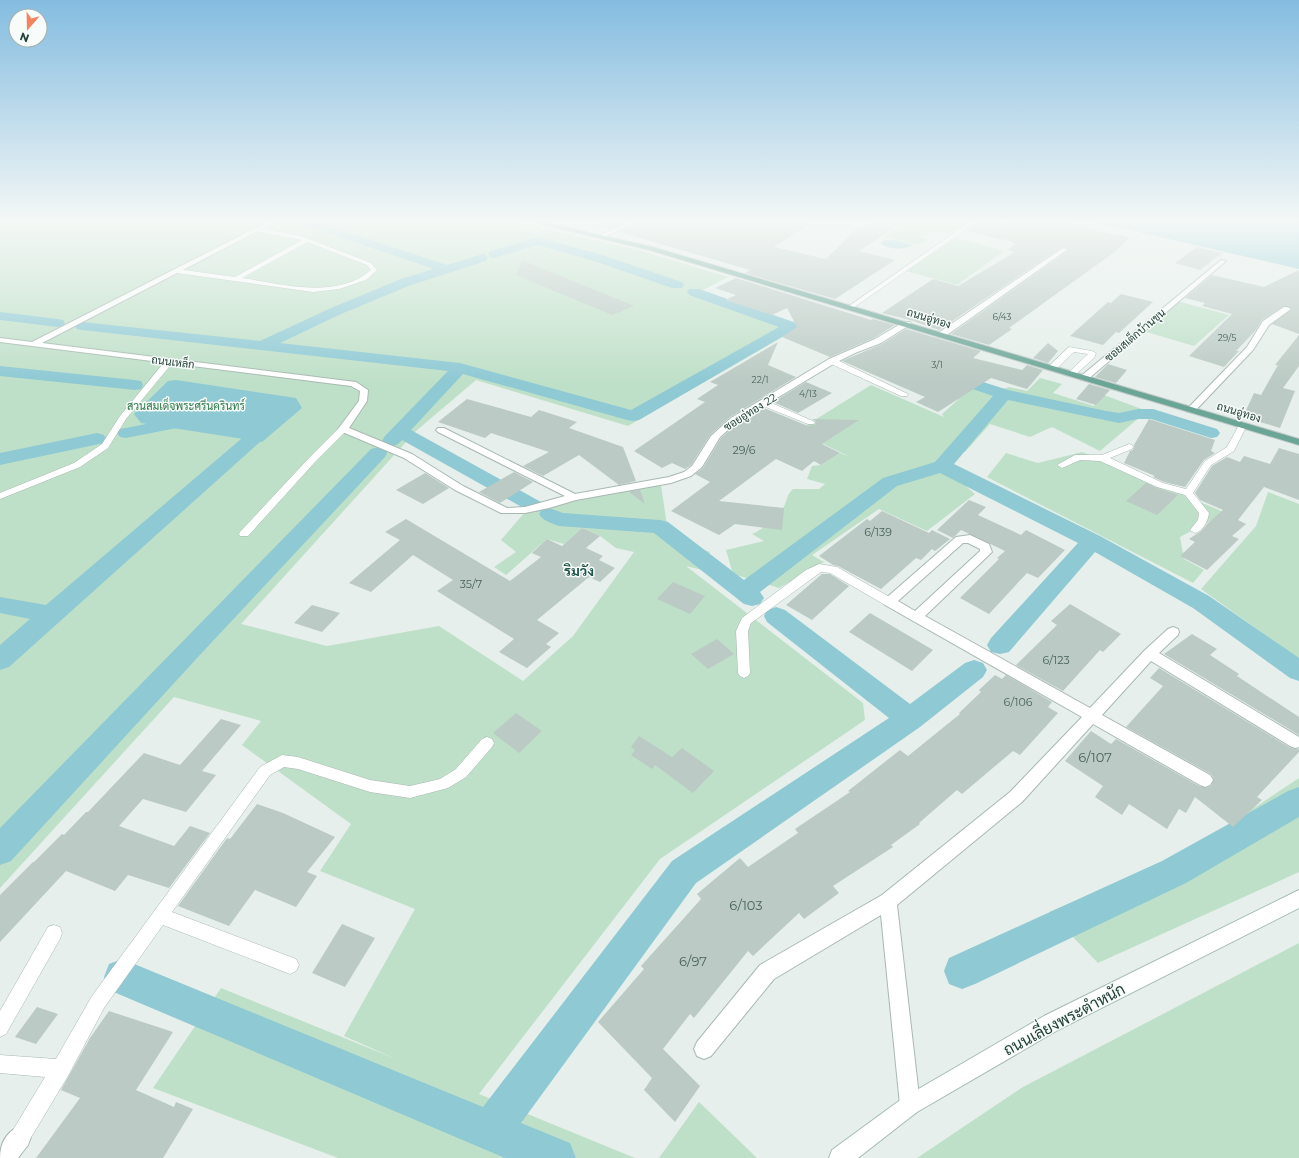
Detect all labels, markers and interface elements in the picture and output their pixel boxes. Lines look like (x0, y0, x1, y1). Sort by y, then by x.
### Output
north arrow (8, 8, 48, 48)
text: N (18, 29, 31, 45)
street label: ซอยสเต็กบ้านขุน (1100, 304, 1170, 366)
street label: ถนนอู่ทอง (905, 305, 953, 332)
house number: 6/43 (993, 311, 1011, 322)
house number: 29/5 (1218, 332, 1236, 343)
street label: ถนนเหล็ก (151, 350, 196, 372)
house number: 3/1 (931, 359, 943, 370)
house number: 22/1 (752, 374, 768, 385)
house number: 4/13 (799, 388, 817, 399)
street label: ซอยอู่ทอง 22 (721, 390, 780, 435)
park label: สวนสมเด็จพระศรีนครินทร์ (127, 397, 245, 413)
street label: ถนนอู่ทอง (1215, 399, 1263, 426)
house number: 29/6 (733, 443, 756, 457)
house number: 6/139 (864, 525, 892, 539)
district label: ริมวัง (563, 562, 594, 580)
house number: 35/7 (460, 577, 482, 591)
house number: 6/123 (1042, 653, 1070, 667)
house number: 6/106 (1004, 695, 1033, 709)
house number: 6/107 (1078, 749, 1112, 765)
house number: 6/103 (729, 897, 763, 913)
house number: 6/97 (679, 953, 707, 969)
street label: ถนนเลี่ยงพระตำหนัก (998, 975, 1128, 1060)

